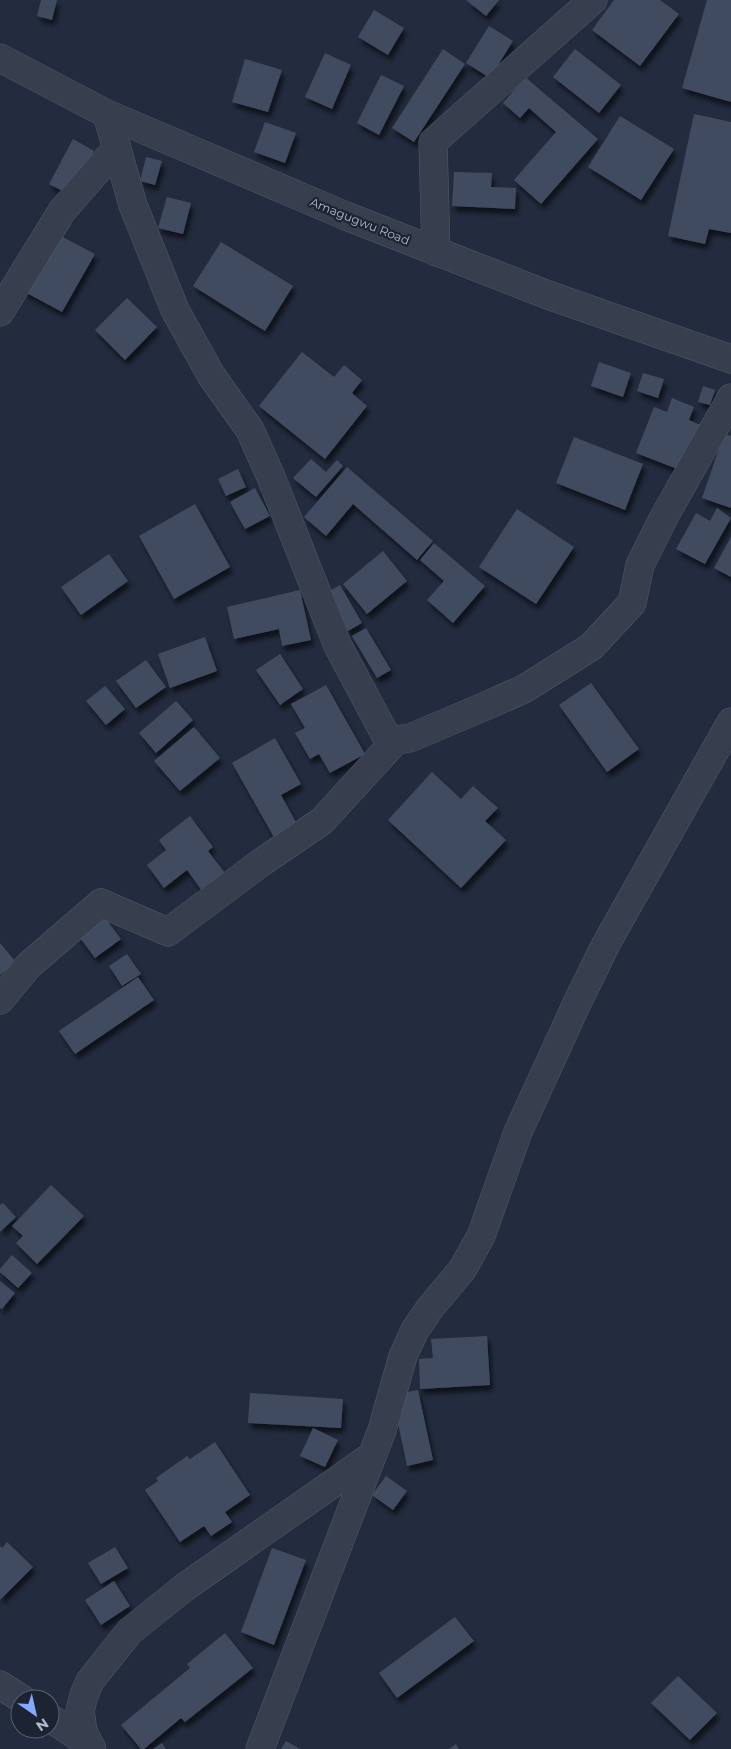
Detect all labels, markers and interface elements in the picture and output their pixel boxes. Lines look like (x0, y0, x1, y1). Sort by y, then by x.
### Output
street label: Amagugwu Road (308, 194, 412, 248)
north arrow (10, 1689, 60, 1739)
text: N (33, 1714, 52, 1735)

